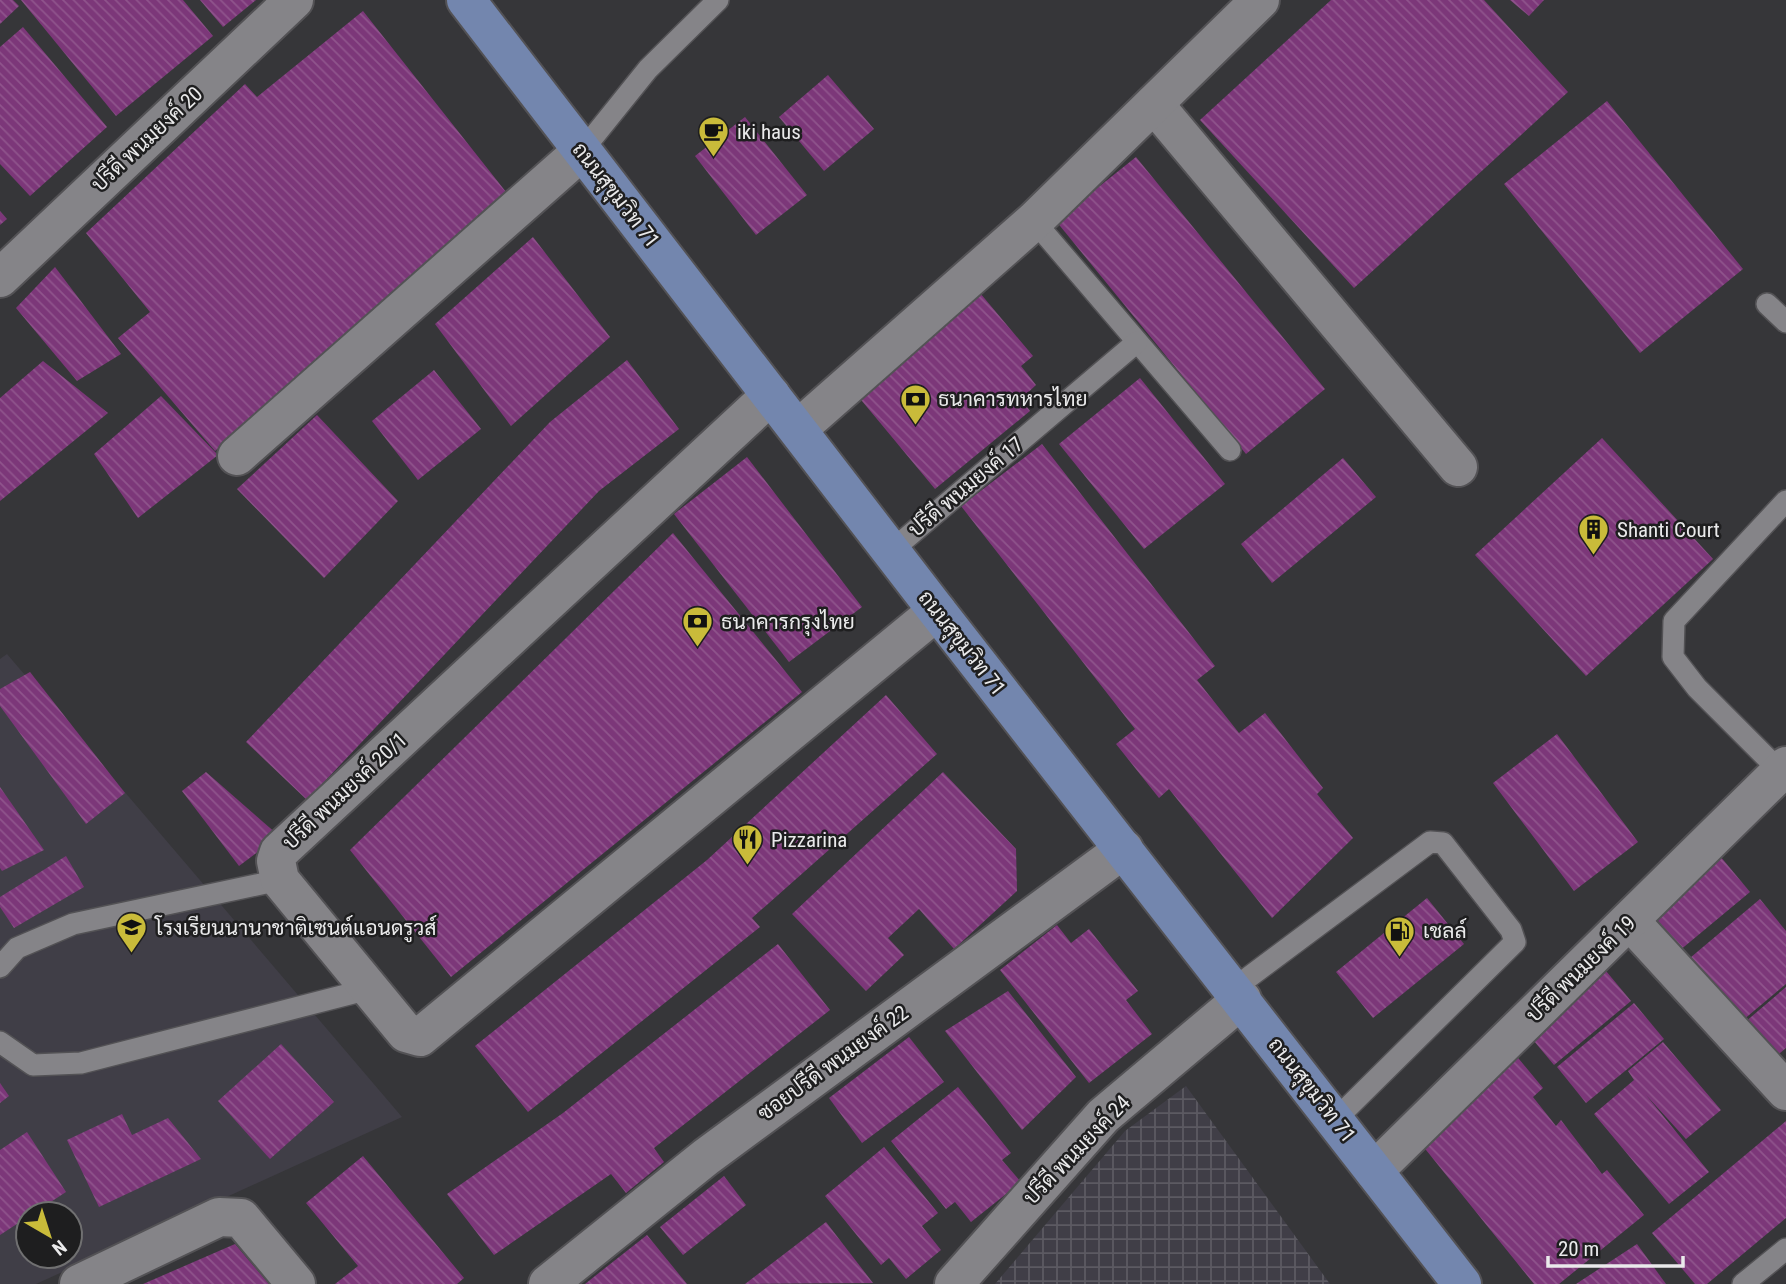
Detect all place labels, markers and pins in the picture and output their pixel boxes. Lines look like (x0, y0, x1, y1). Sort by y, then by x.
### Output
cafe icon: iki haus (697, 115, 731, 159)
place label: iki haus (737, 120, 801, 144)
bank icon: ธนาคารทหารไทย (898, 382, 932, 426)
place label: ธนาคารทหารไทย (938, 386, 1087, 411)
building icon: Shanti Court (1577, 513, 1611, 557)
place label: Shanti Court (1617, 518, 1720, 542)
bank icon: ธนาคารกรุงไทย (681, 605, 715, 649)
place label: ธนาคารกรุงไทย (721, 609, 855, 636)
restaurant icon: Pizzarina (731, 823, 765, 867)
place label: Pizzarina (771, 828, 847, 852)
school or university icon: โรงเรียนนานาชาติเซนต์แอนดรูวส์ (115, 911, 149, 955)
place label: โรงเรียนนานาชาติเซนต์แอนดรูวส์ (154, 914, 436, 943)
fuel station icon: เชลล์ (1383, 914, 1417, 958)
place label: เชลล์ (1423, 917, 1467, 943)

